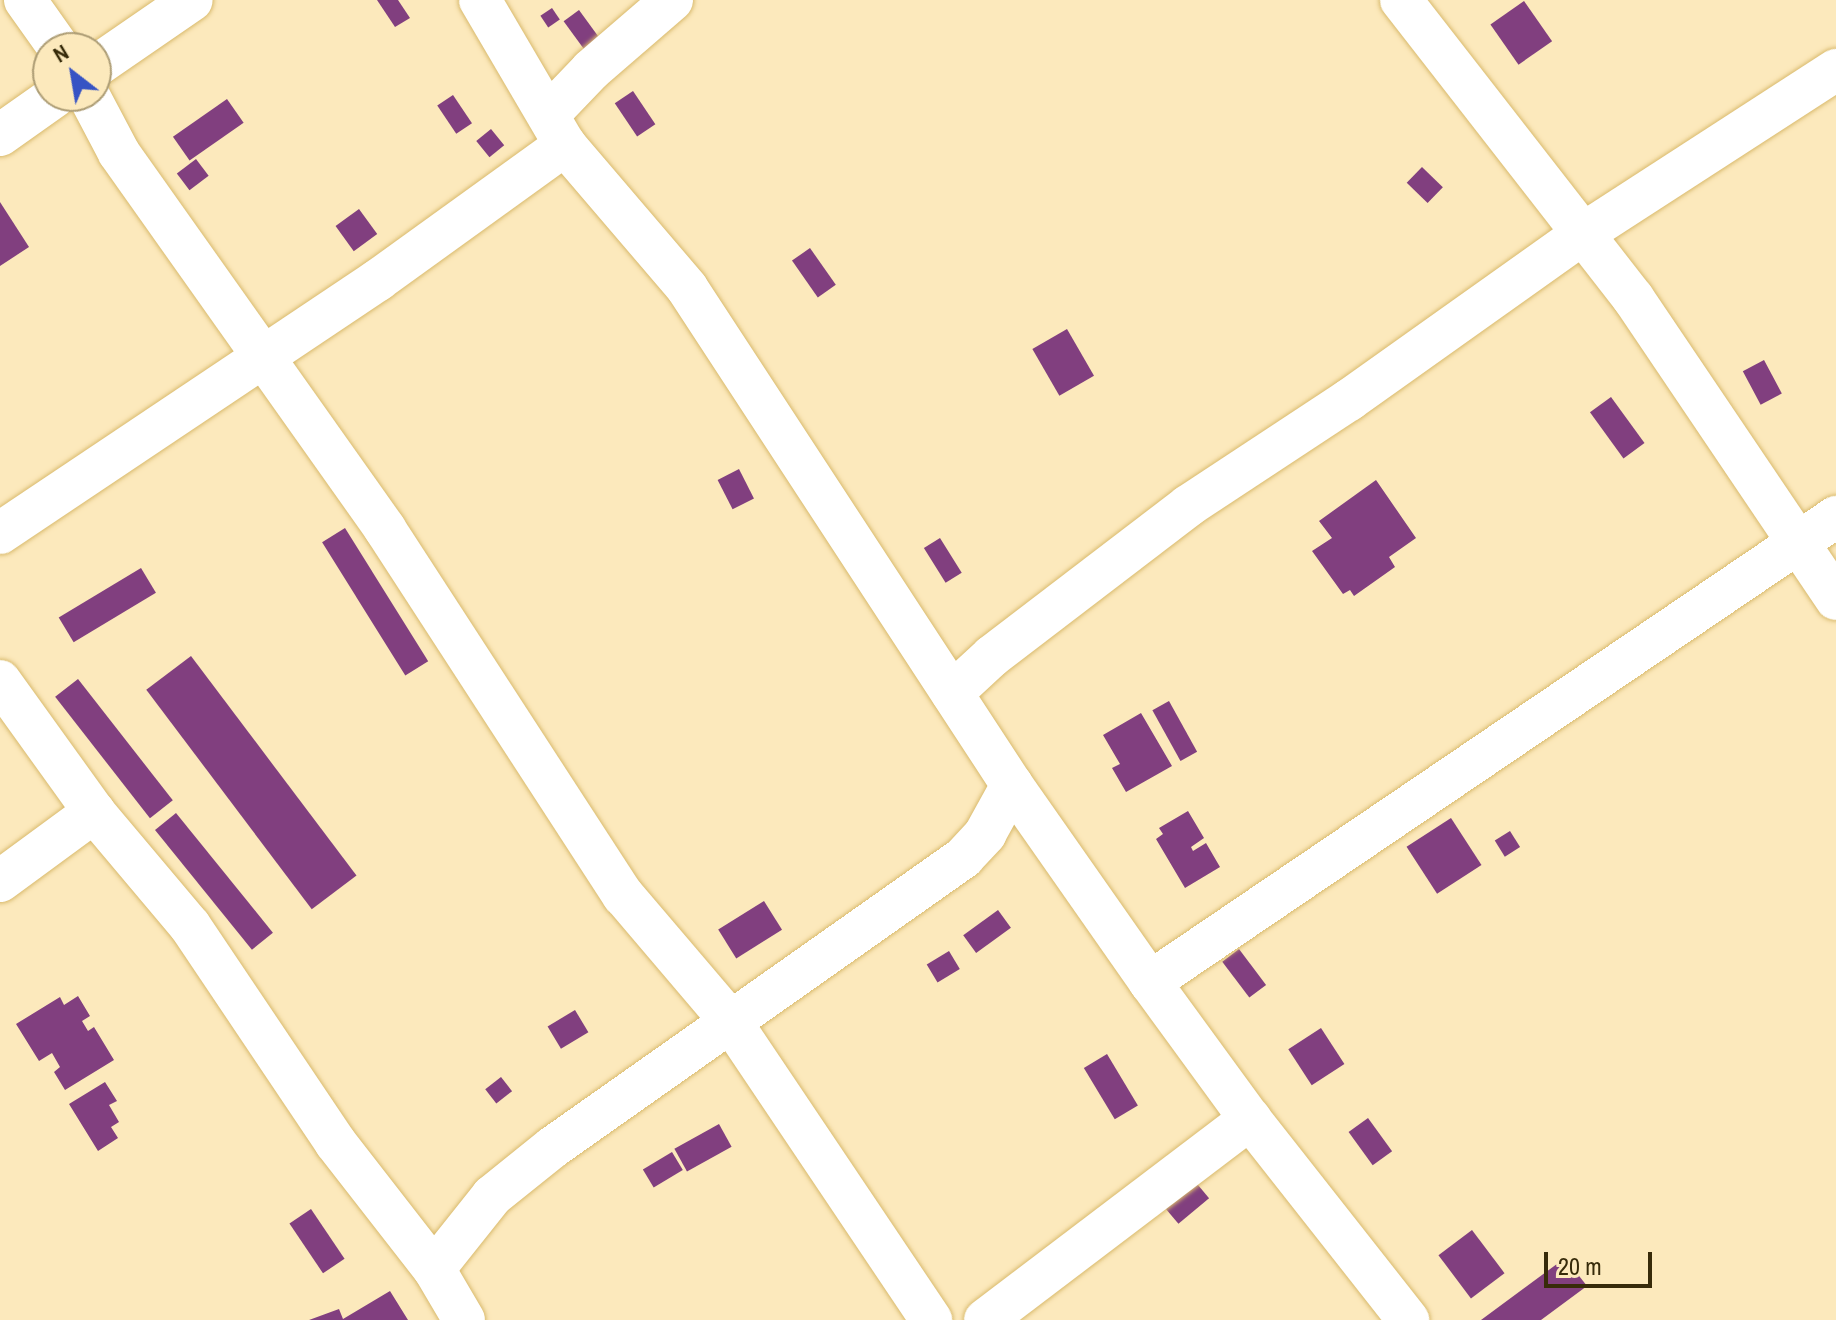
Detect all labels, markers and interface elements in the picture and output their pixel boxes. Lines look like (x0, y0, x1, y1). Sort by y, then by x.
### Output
north arrow (32, 32, 112, 112)
text: N (47, 37, 74, 69)
scale bar (1548, 1236, 1656, 1286)
text: 20 m (1558, 1250, 1602, 1282)

